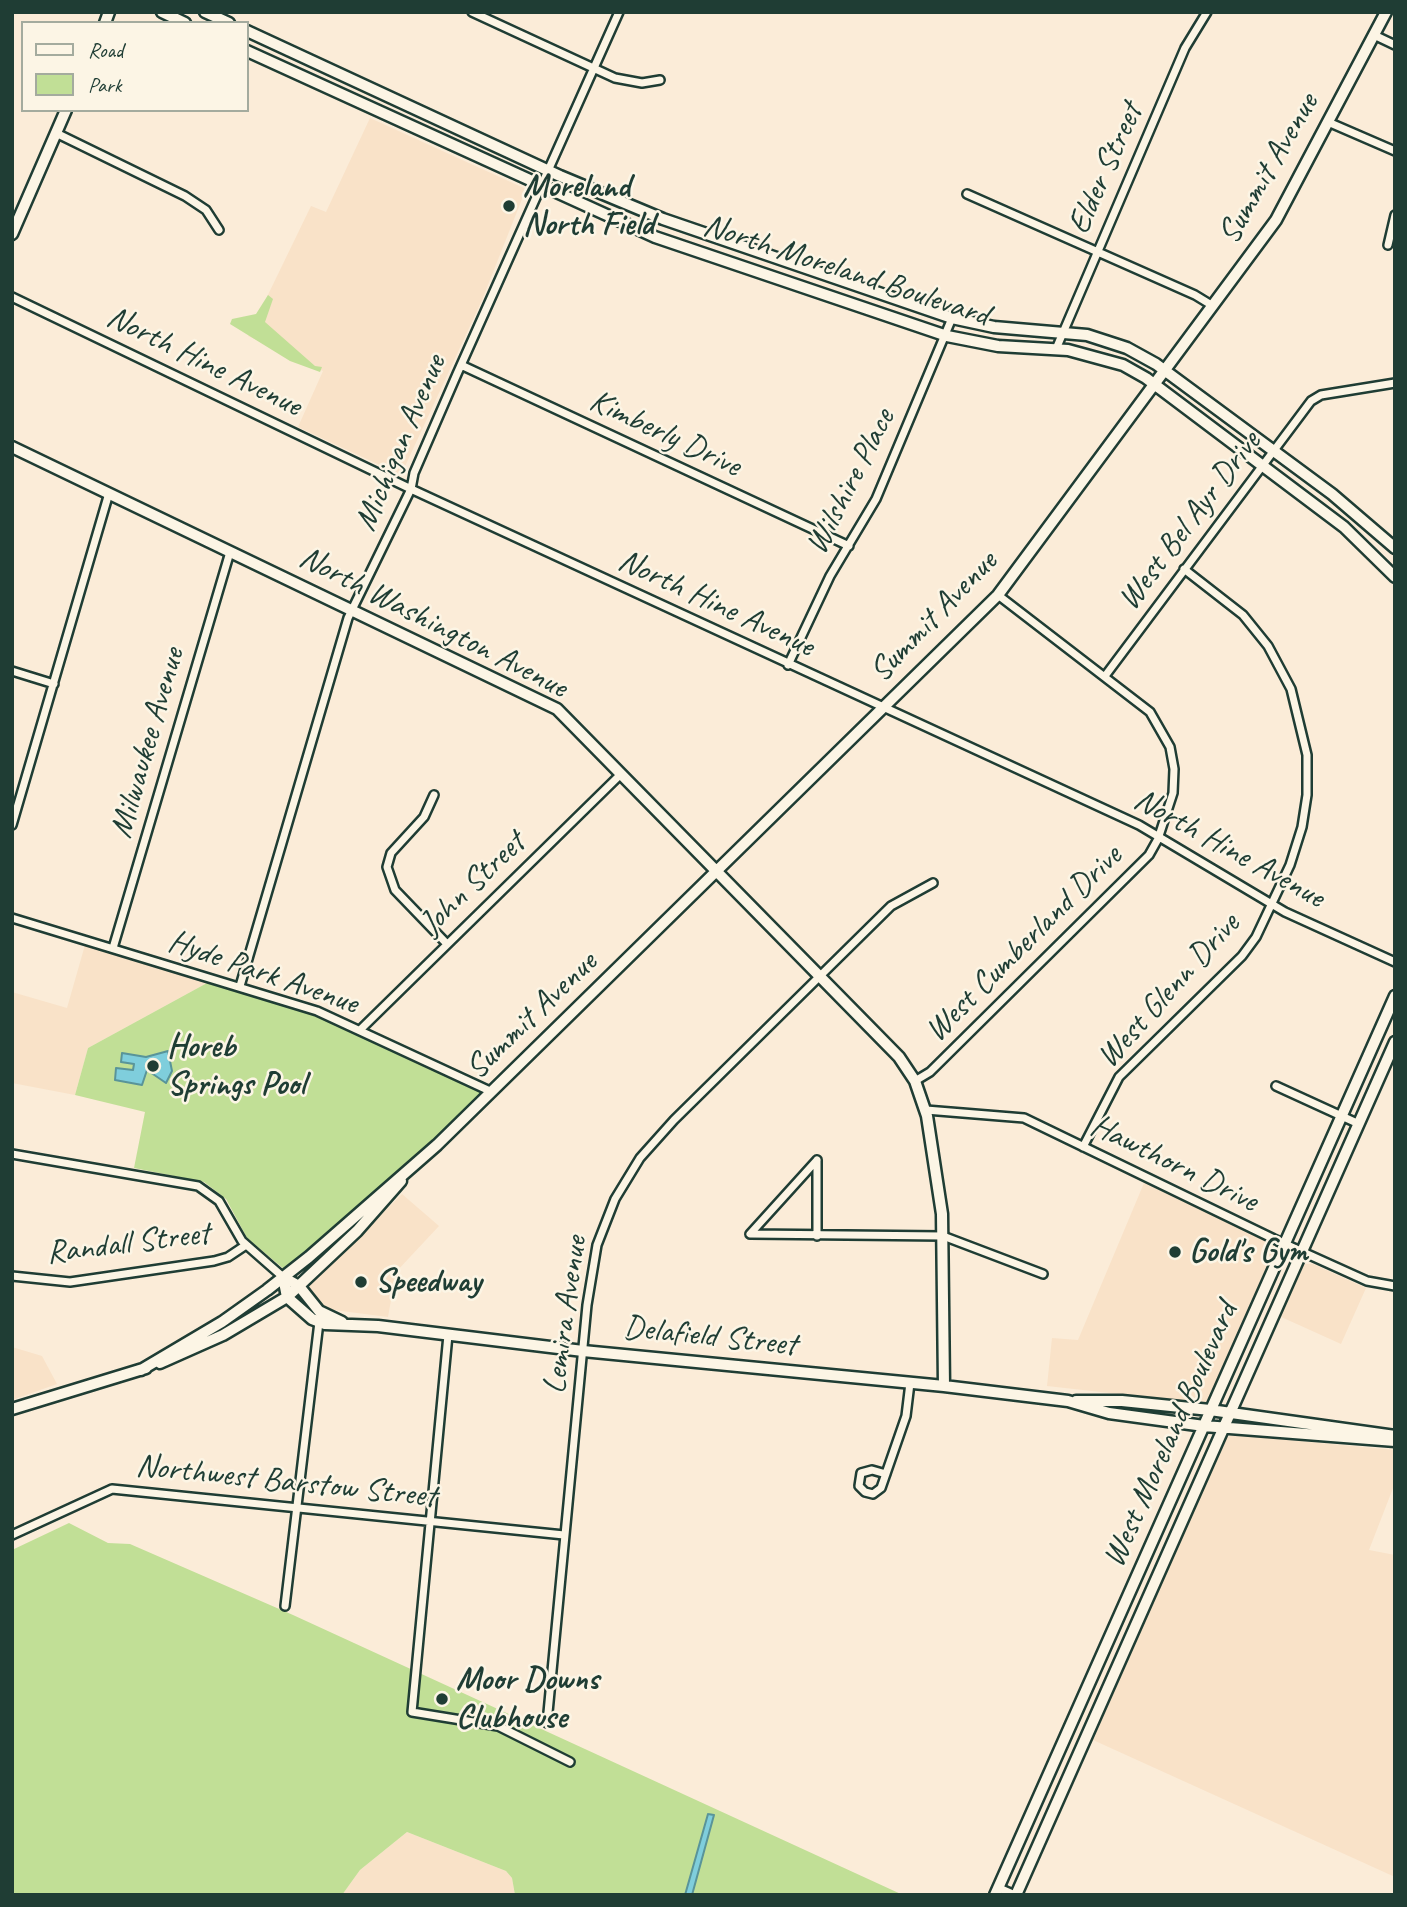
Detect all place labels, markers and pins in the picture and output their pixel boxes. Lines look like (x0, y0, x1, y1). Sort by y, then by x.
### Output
place label: Moreland North Field (523, 167, 654, 245)
marker: Moreland North Field (501, 198, 517, 214)
place label: Horeb Springs Pool (167, 1027, 305, 1105)
marker: Horeb Springs Pool (145, 1058, 161, 1074)
place label: Gold's Gym (1189, 1232, 1308, 1272)
marker: Gold's Gym (1167, 1244, 1183, 1260)
place label: Speedway (375, 1262, 481, 1302)
marker: Speedway (353, 1274, 369, 1290)
place label: Moor Downs Clubhouse (456, 1660, 599, 1738)
marker: Moor Downs Clubhouse (434, 1691, 450, 1707)

